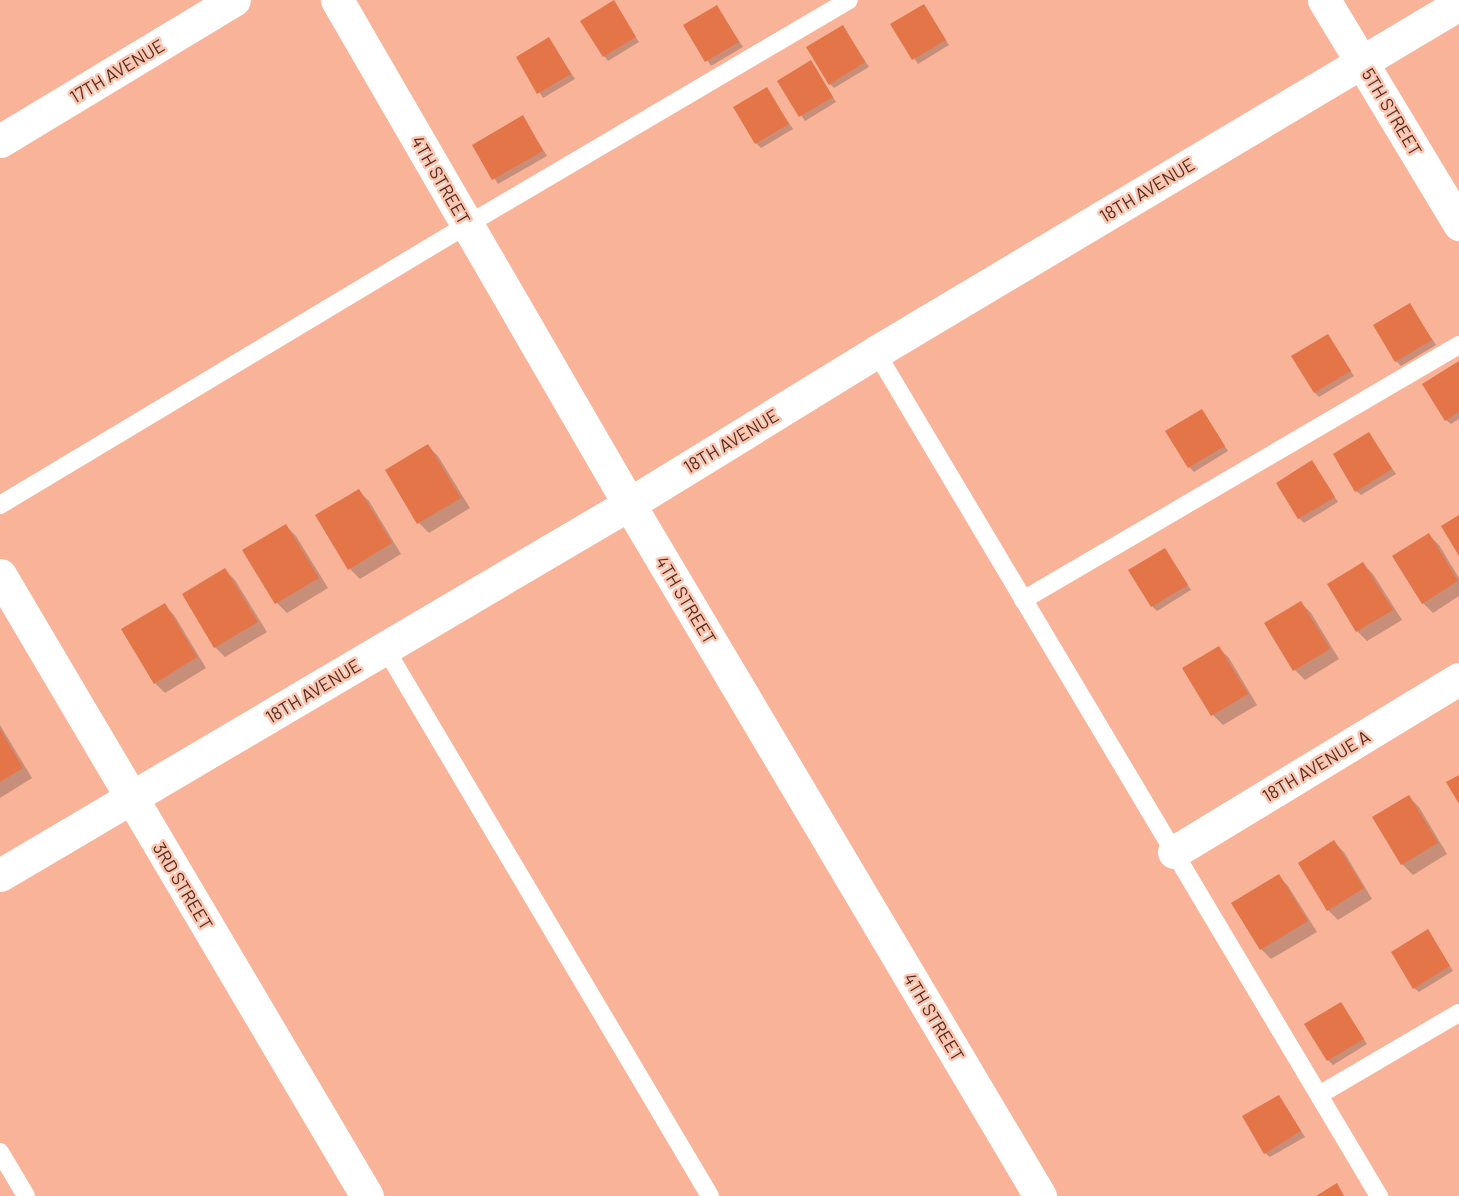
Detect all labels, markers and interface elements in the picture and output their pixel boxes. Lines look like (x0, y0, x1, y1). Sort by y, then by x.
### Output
street label: 17TH AVENUE (66, 34, 168, 108)
street label: 5TH STREET (1357, 64, 1427, 160)
street label: 4TH STREET (407, 132, 475, 228)
street label: 18TH AVENUE (1095, 153, 1199, 227)
street label: 18TH AVENUE (679, 404, 783, 478)
street label: 4TH STREET (651, 552, 721, 648)
street label: 18TH AVENUE (261, 654, 365, 728)
street label: 18TH AVENUE A (1258, 725, 1374, 807)
street label: 3RD STREET (148, 838, 218, 934)
street label: 4TH STREET (899, 969, 969, 1065)

